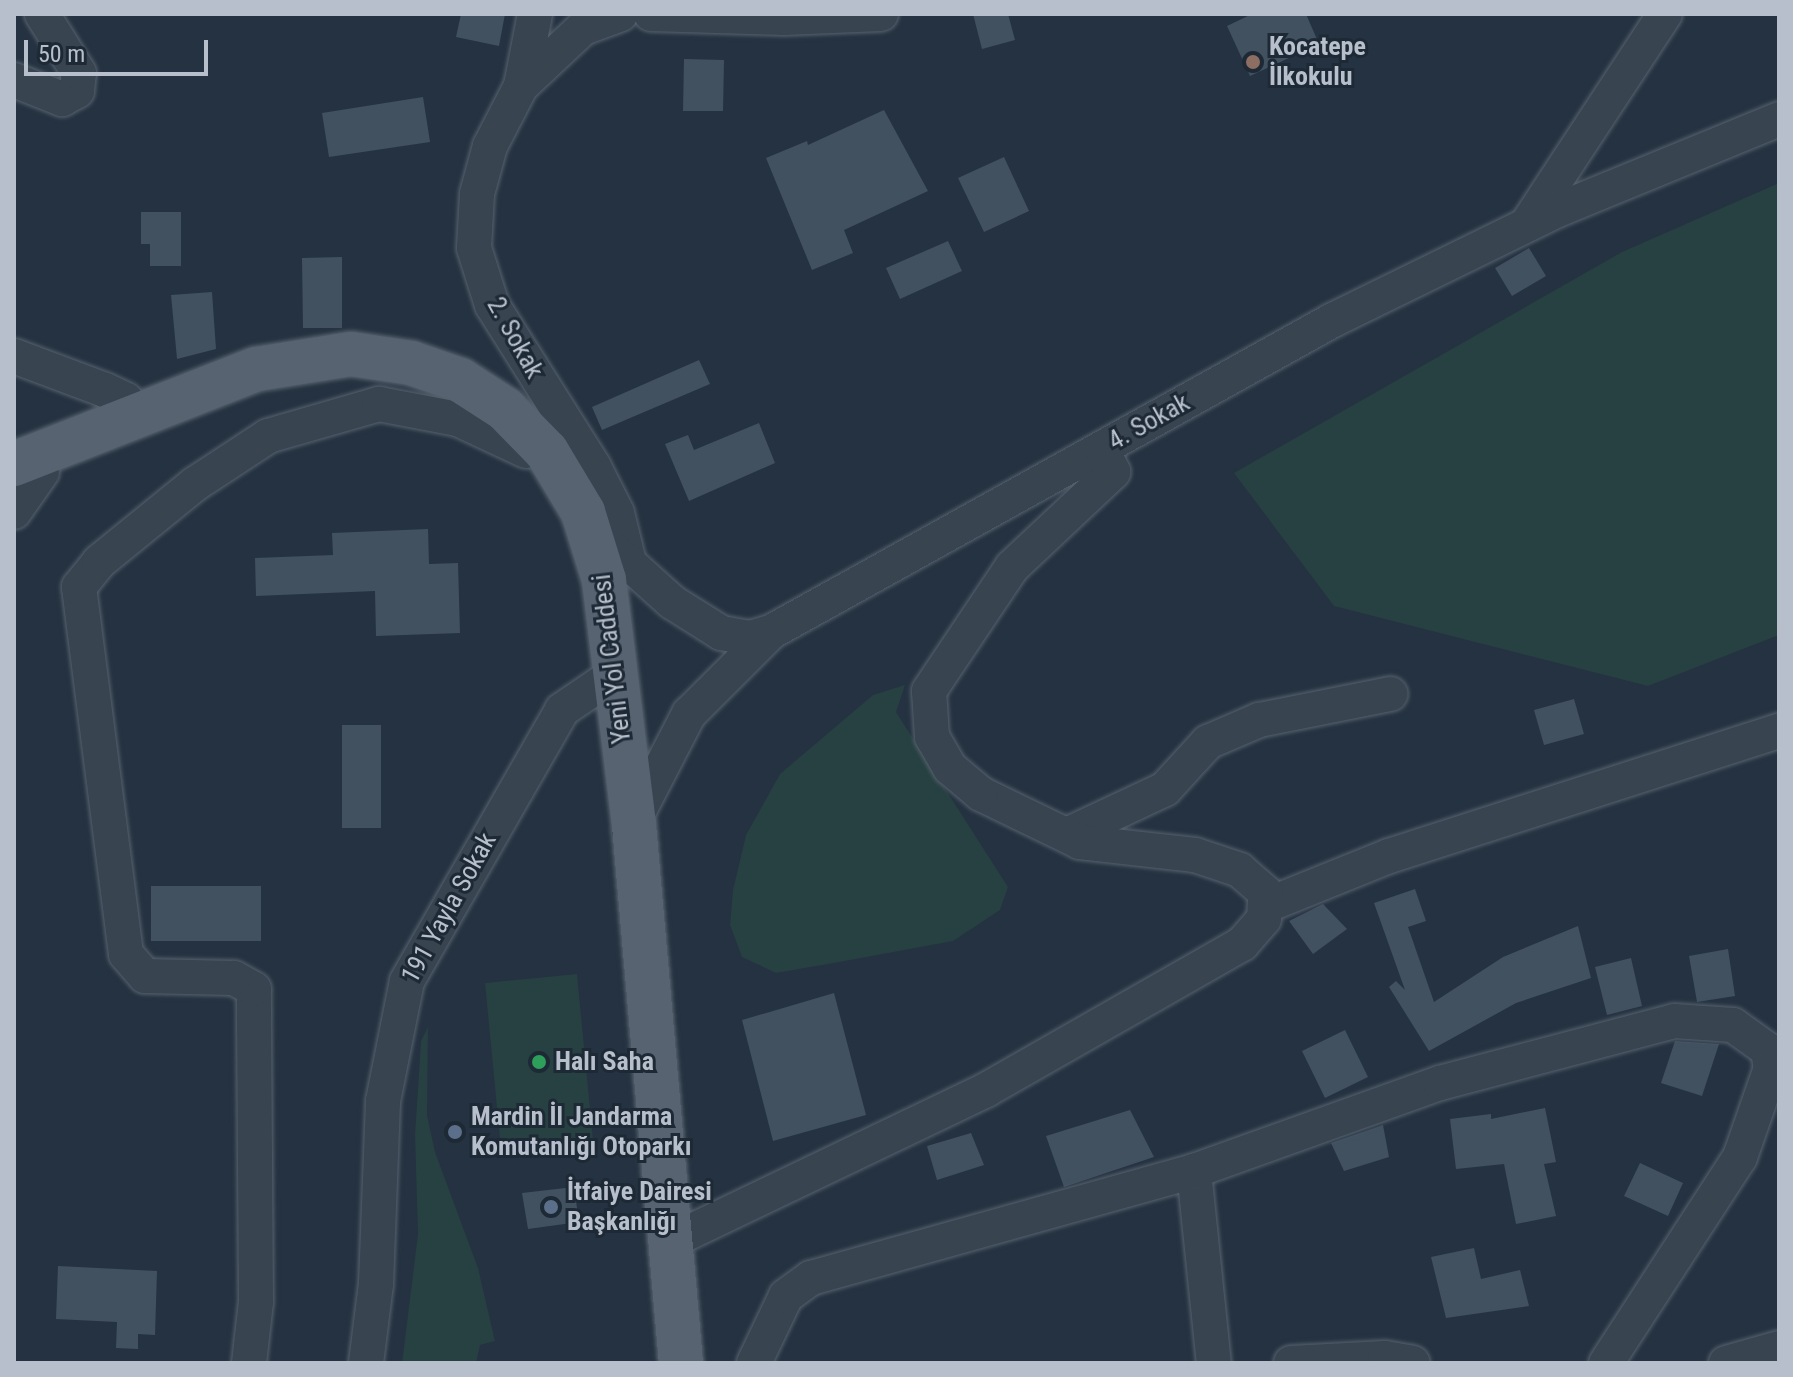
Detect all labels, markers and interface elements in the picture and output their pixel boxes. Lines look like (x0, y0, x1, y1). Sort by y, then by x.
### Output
scale bar (28, 24, 212, 74)
place label: Kocatepe İlkokulu (1269, 31, 1366, 92)
text: 50 m (38, 40, 85, 68)
marker: Kocatepe İlkokulu (1244, 53, 1262, 71)
street label: 2. Sokak (480, 292, 550, 384)
street label: 4. Sokak (1103, 387, 1195, 457)
street label: Yeni Yol Caddesi (586, 573, 638, 745)
street label: 191 Yayla Sokak (395, 827, 503, 989)
place label: Halı Saha (555, 1046, 654, 1078)
marker: Halı Saha (530, 1053, 548, 1071)
place label: Mardin İl Jandarma Komutanlığı Otoparkı (471, 1101, 691, 1162)
marker: Mardin İl Jandarma Komutanlığı Otoparkı (446, 1123, 464, 1141)
place label: İtfaiye Dairesi Başkanlığı (567, 1176, 712, 1238)
marker: İtfaiye Dairesi Başkanlığı (542, 1198, 560, 1216)

